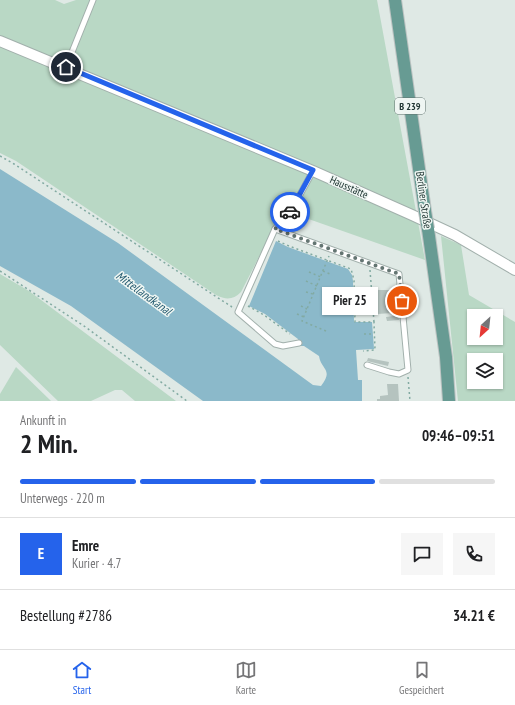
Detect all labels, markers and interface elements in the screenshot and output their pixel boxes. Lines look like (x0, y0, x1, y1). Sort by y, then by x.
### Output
pin (49, 50, 83, 84)
icon: home (55, 56, 77, 78)
road number: B 239 (395, 98, 425, 114)
street label: Berliner Straße (413, 171, 435, 230)
street label: Hausstätte (328, 172, 371, 202)
courier (270, 192, 310, 232)
icon: car (279, 201, 301, 223)
water label: Mittellandkanal (113, 268, 176, 319)
pin (385, 284, 419, 318)
callout: Pier 25 (322, 287, 378, 315)
icon: bag (391, 290, 413, 312)
text: Pier 25 (333, 292, 367, 309)
north arrow (467, 309, 503, 345)
map controls (467, 309, 503, 389)
button: layers (467, 353, 503, 389)
text: Ankunft in (20, 412, 66, 429)
text: 09:46–09:51 (422, 426, 495, 445)
text: 2 Min. (20, 427, 78, 460)
text: Unterwegs · 220 m (20, 490, 105, 507)
button: chat (401, 533, 443, 575)
button: phone (453, 533, 495, 575)
text: Emre (72, 536, 99, 555)
text: E (38, 544, 44, 563)
text: Kurier · 4.7 (72, 555, 121, 572)
text: Bestellung #2786 (20, 606, 112, 625)
text: 34.21 € (453, 606, 495, 625)
tab: Start (71, 659, 93, 697)
tab: Karte (235, 659, 257, 697)
tab: Gespeichert (399, 659, 444, 697)

